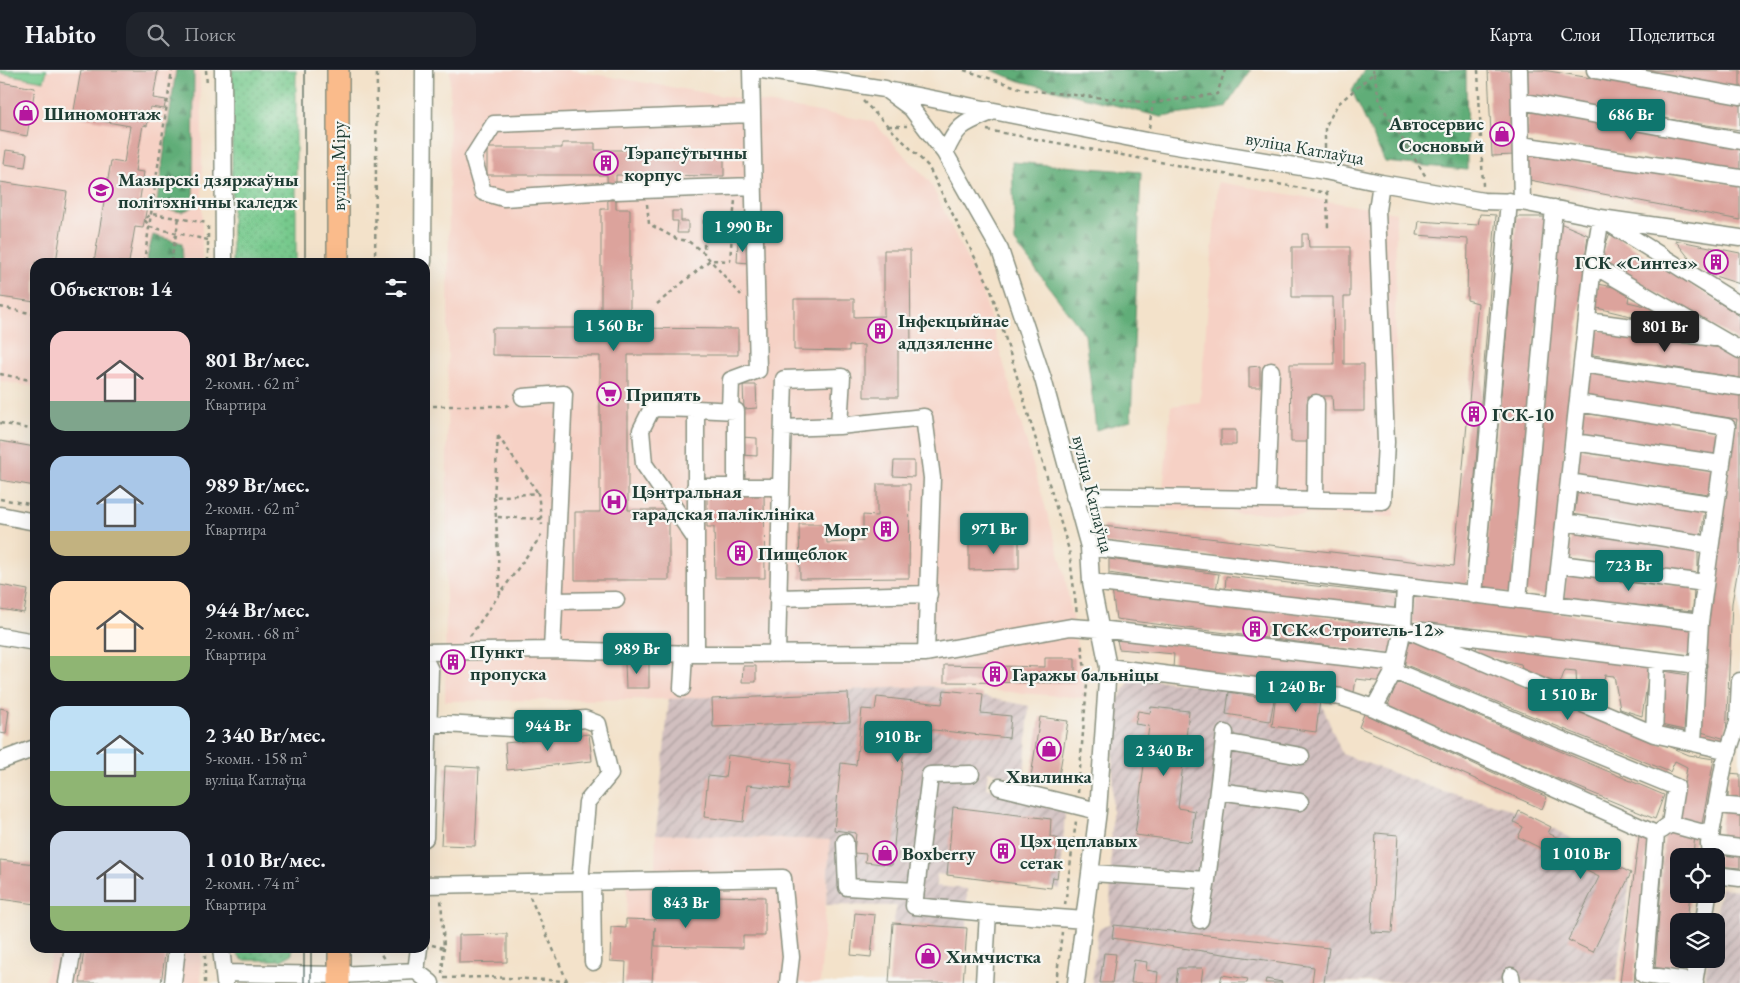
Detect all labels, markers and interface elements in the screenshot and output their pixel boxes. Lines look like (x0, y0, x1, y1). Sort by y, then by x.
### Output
search box (126, 12, 476, 57)
text: Habito (25, 19, 96, 50)
icon: search (144, 21, 172, 49)
text: Поиск (184, 22, 236, 47)
text: Карта (1490, 23, 1533, 46)
text: Слои (1561, 23, 1600, 46)
text: Поделиться (1628, 23, 1715, 46)
pin: 686 Br (1590, 98, 1672, 141)
shop icon: Шиномонтаж (13, 100, 39, 126)
place label: Шиномонтаж (44, 101, 162, 126)
text: 686 Br (1608, 104, 1654, 125)
place label: Автосервис Сосновый (1388, 111, 1484, 158)
street label: вуліца Міру (326, 120, 351, 211)
shop icon: Автосервис Сосновый (1489, 121, 1515, 147)
street label: вуліца Катлаўца (1244, 125, 1367, 171)
place label: Тэрапеўтычны корпус (624, 140, 748, 187)
building icon: Тэрапеўтычны корпус (593, 150, 619, 176)
place label: Мазырскі дзяржаўны політэхнічны каледж (118, 167, 299, 214)
school or university icon: Мазырскі дзяржаўны політэхнічны каледж (88, 177, 114, 203)
pin: 1 990 Br (691, 210, 795, 253)
text: 1 990 Br (714, 216, 772, 237)
building icon: ГСК «Синтез» (1703, 249, 1729, 275)
place label: ГСК «Синтез» (1575, 250, 1698, 275)
icon: filters (382, 274, 410, 302)
text: Объектов: 14 (50, 275, 172, 302)
place label: Інфекцыйнае аддзяленне (898, 308, 1009, 355)
pin: 1 560 Br (562, 310, 666, 352)
pin: 801 Br (1624, 310, 1706, 353)
text: 1 560 Br (585, 315, 643, 336)
text: 801 Br (1642, 316, 1688, 337)
building icon: Інфекцыйнае аддзяленне (867, 318, 893, 344)
text: 801 Br/мес. (205, 346, 310, 373)
icon: home (90, 351, 150, 411)
text: 2-комн. · 62 m² (205, 373, 300, 394)
supermarket icon: Припять (596, 381, 622, 407)
place label: Припять (626, 382, 701, 407)
text: Квартира (205, 394, 266, 415)
building icon: ГСК-10 (1461, 401, 1487, 427)
place label: ГСК-10 (1492, 402, 1554, 427)
street label: вуліца Катлаўца (1066, 433, 1120, 556)
text: 989 Br/мес. (205, 471, 310, 498)
icon: home (90, 476, 150, 536)
place label: Цэнтральная гарадская паліклініка (632, 479, 815, 526)
hospital icon: Цэнтральная гарадская паліклініка (601, 489, 627, 515)
text: 2-комн. · 62 m² (205, 498, 300, 519)
pin: 971 Br (953, 512, 1035, 555)
building icon: Морг (873, 516, 899, 542)
place label: Морг (823, 517, 868, 542)
text: 971 Br (971, 518, 1017, 539)
text: Квартира (205, 519, 266, 540)
building icon: Пищеблок (727, 540, 753, 566)
place label: Пищеблок (758, 541, 848, 566)
pin: 723 Br (1588, 550, 1670, 592)
text: 723 Br (1606, 555, 1652, 576)
text: 944 Br/мес. (205, 596, 310, 623)
icon: home (90, 601, 150, 661)
building icon: ГСК«Строитель-12» (1242, 616, 1268, 642)
place label: ГСК«Строитель-12» (1272, 617, 1445, 642)
text: 2-комн. · 68 m² (205, 623, 300, 644)
pin: 989 Br (596, 632, 678, 675)
text: 989 Br (614, 638, 660, 659)
place label: Пункт пропуска (470, 639, 547, 686)
text: Квартира (205, 644, 266, 665)
building icon: Пункт пропуска (440, 649, 466, 675)
building icon: Гаражы бальніцы (982, 661, 1008, 687)
place label: Гаражы бальніцы (1012, 662, 1159, 687)
pin: 1 240 Br (1244, 670, 1348, 713)
text: 1 240 Br (1267, 676, 1325, 697)
pin: 1 510 Br (1516, 678, 1620, 721)
text: 1 510 Br (1539, 684, 1597, 705)
pin: 944 Br (507, 710, 589, 752)
text: 944 Br (525, 715, 571, 736)
pin: 910 Br (857, 720, 939, 763)
text: 2 340 Br/мес. (205, 721, 326, 748)
icon: home (90, 726, 150, 786)
text: 910 Br (875, 726, 921, 747)
pin: 2 340 Br (1112, 734, 1216, 777)
shop icon: Хвилинка (1036, 736, 1062, 762)
text: 2 340 Br (1135, 740, 1193, 761)
text: 5-комн. · 158 m² (205, 748, 307, 769)
place label: Хвилинка (1005, 764, 1093, 789)
text: вуліца Катлаўца (205, 769, 306, 790)
place label: Цэх цеплавых сетак (1020, 828, 1138, 875)
building icon: Цэх цеплавых сетак (990, 838, 1016, 864)
pin: 1 010 Br (1529, 838, 1633, 880)
shop icon: Boxberry (872, 840, 898, 866)
place label: Boxberry (902, 841, 976, 866)
text: 1 010 Br (1552, 843, 1610, 864)
text: 1 010 Br/мес. (205, 846, 326, 873)
map controls (1670, 848, 1725, 968)
button: locate (1670, 848, 1725, 903)
icon: home (90, 851, 150, 911)
text: 2-комн. · 74 m² (205, 873, 300, 894)
pin: 843 Br (645, 886, 727, 929)
text: 843 Br (663, 892, 709, 913)
text: Квартира (205, 894, 266, 915)
button: layers (1670, 913, 1725, 968)
shop icon: Химчистка (915, 943, 941, 969)
place label: Химчистка (945, 944, 1042, 969)

